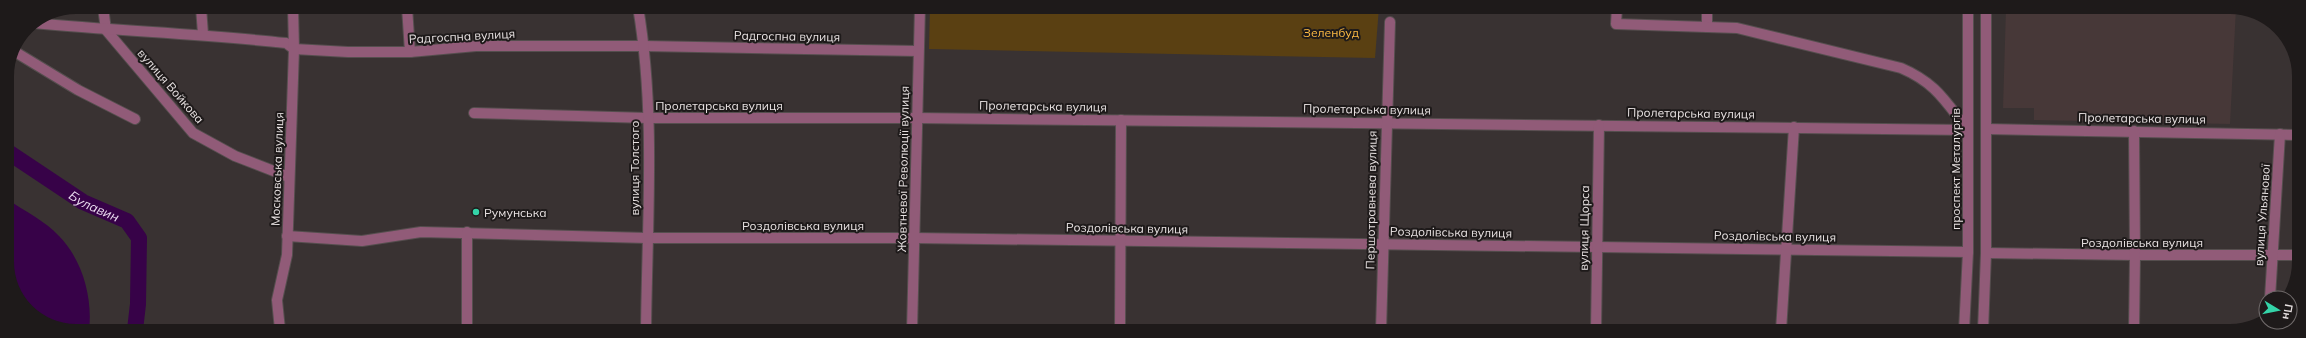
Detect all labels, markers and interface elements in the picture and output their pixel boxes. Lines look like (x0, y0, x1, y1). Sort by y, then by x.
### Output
park label: Зеленбуд (1303, 25, 1359, 40)
street label: Радгоспна вулиця (408, 26, 516, 46)
street label: Радгоспна вулиця (734, 28, 840, 44)
street label: вулиця Войкова (135, 46, 207, 126)
street label: Жовтневої Революції вулиця (894, 86, 912, 252)
street label: Пролетарська вулиця (979, 97, 1107, 115)
street label: Пролетарська вулиця (655, 98, 783, 113)
street label: Пролетарська вулиця (1303, 100, 1431, 118)
street label: Пролетарська вулиця (1627, 104, 1755, 122)
street label: проспект Металургів (1948, 108, 1963, 230)
street label: Пролетарська вулиця (2078, 109, 2206, 127)
street label: Московська вулиця (268, 112, 286, 226)
street label: вулиця Толстого (627, 120, 642, 216)
street label: Першотравнева вулиця (1362, 131, 1380, 269)
street label: вулиця Ульянової (2251, 162, 2273, 267)
street label: вулиця Щорса (1576, 185, 1592, 271)
water label: Булавин (66, 187, 122, 225)
place label: Румунська (484, 205, 546, 220)
marker: Румунська (471, 207, 481, 217)
street label: Роздолівська вулиця (742, 218, 864, 233)
street label: Роздолівська вулиця (1066, 219, 1188, 237)
street label: Роздолівська вулиця (1390, 223, 1512, 241)
street label: Роздолівська вулиця (1714, 227, 1836, 245)
street label: Роздолівська вулиця (2081, 235, 2203, 250)
north arrow (2258, 290, 2298, 330)
text: Пн (2280, 303, 2296, 321)

